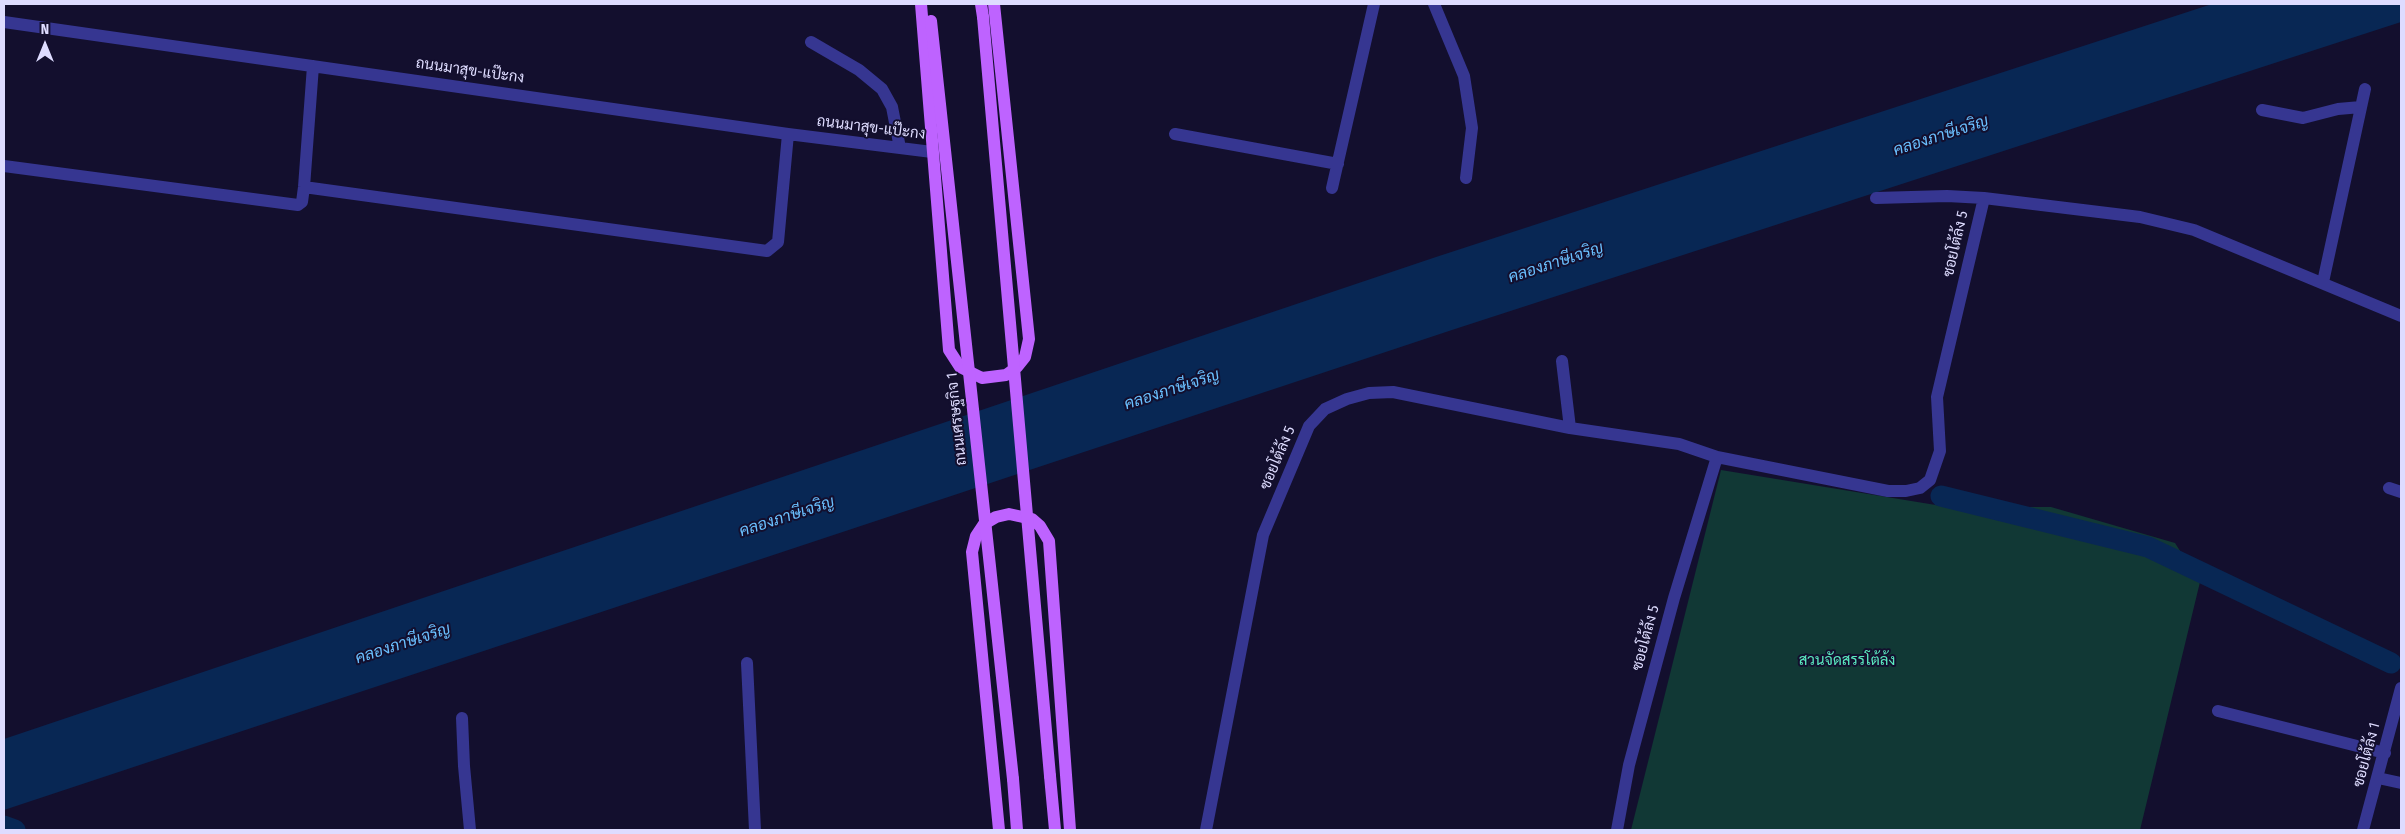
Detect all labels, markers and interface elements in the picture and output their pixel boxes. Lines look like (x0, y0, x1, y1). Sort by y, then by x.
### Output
north arrow (20, 20, 70, 70)
text: N (41, 21, 49, 38)
street label: ถนนมาสุข-แป๊ะกง (415, 54, 525, 88)
street label: ถนนมาสุข-แป๊ะกง (816, 112, 926, 144)
water label: คลองภาษีเจริญ (1891, 112, 1991, 160)
street label: ซอยโต้ล้ง 5 (1940, 209, 1972, 279)
water label: คลองภาษีเจริญ (1506, 239, 1606, 287)
water label: คลองภาษีเจริญ (1122, 366, 1222, 414)
street label: ถนนเศรษฐกิจ 1 (943, 372, 971, 466)
street label: ซอยโต้ล้ง 5 (1257, 423, 1299, 493)
water label: คลองภาษีเจริญ (737, 493, 837, 541)
street label: ซอยโต้ล้ง 5 (1629, 603, 1663, 673)
water label: คลองภาษีเจริญ (353, 620, 453, 668)
park label: สวนจัดสรรโต้ล้ง (1799, 652, 1895, 670)
street label: ซอยโต้ล้ง 1 (2350, 721, 2384, 789)

